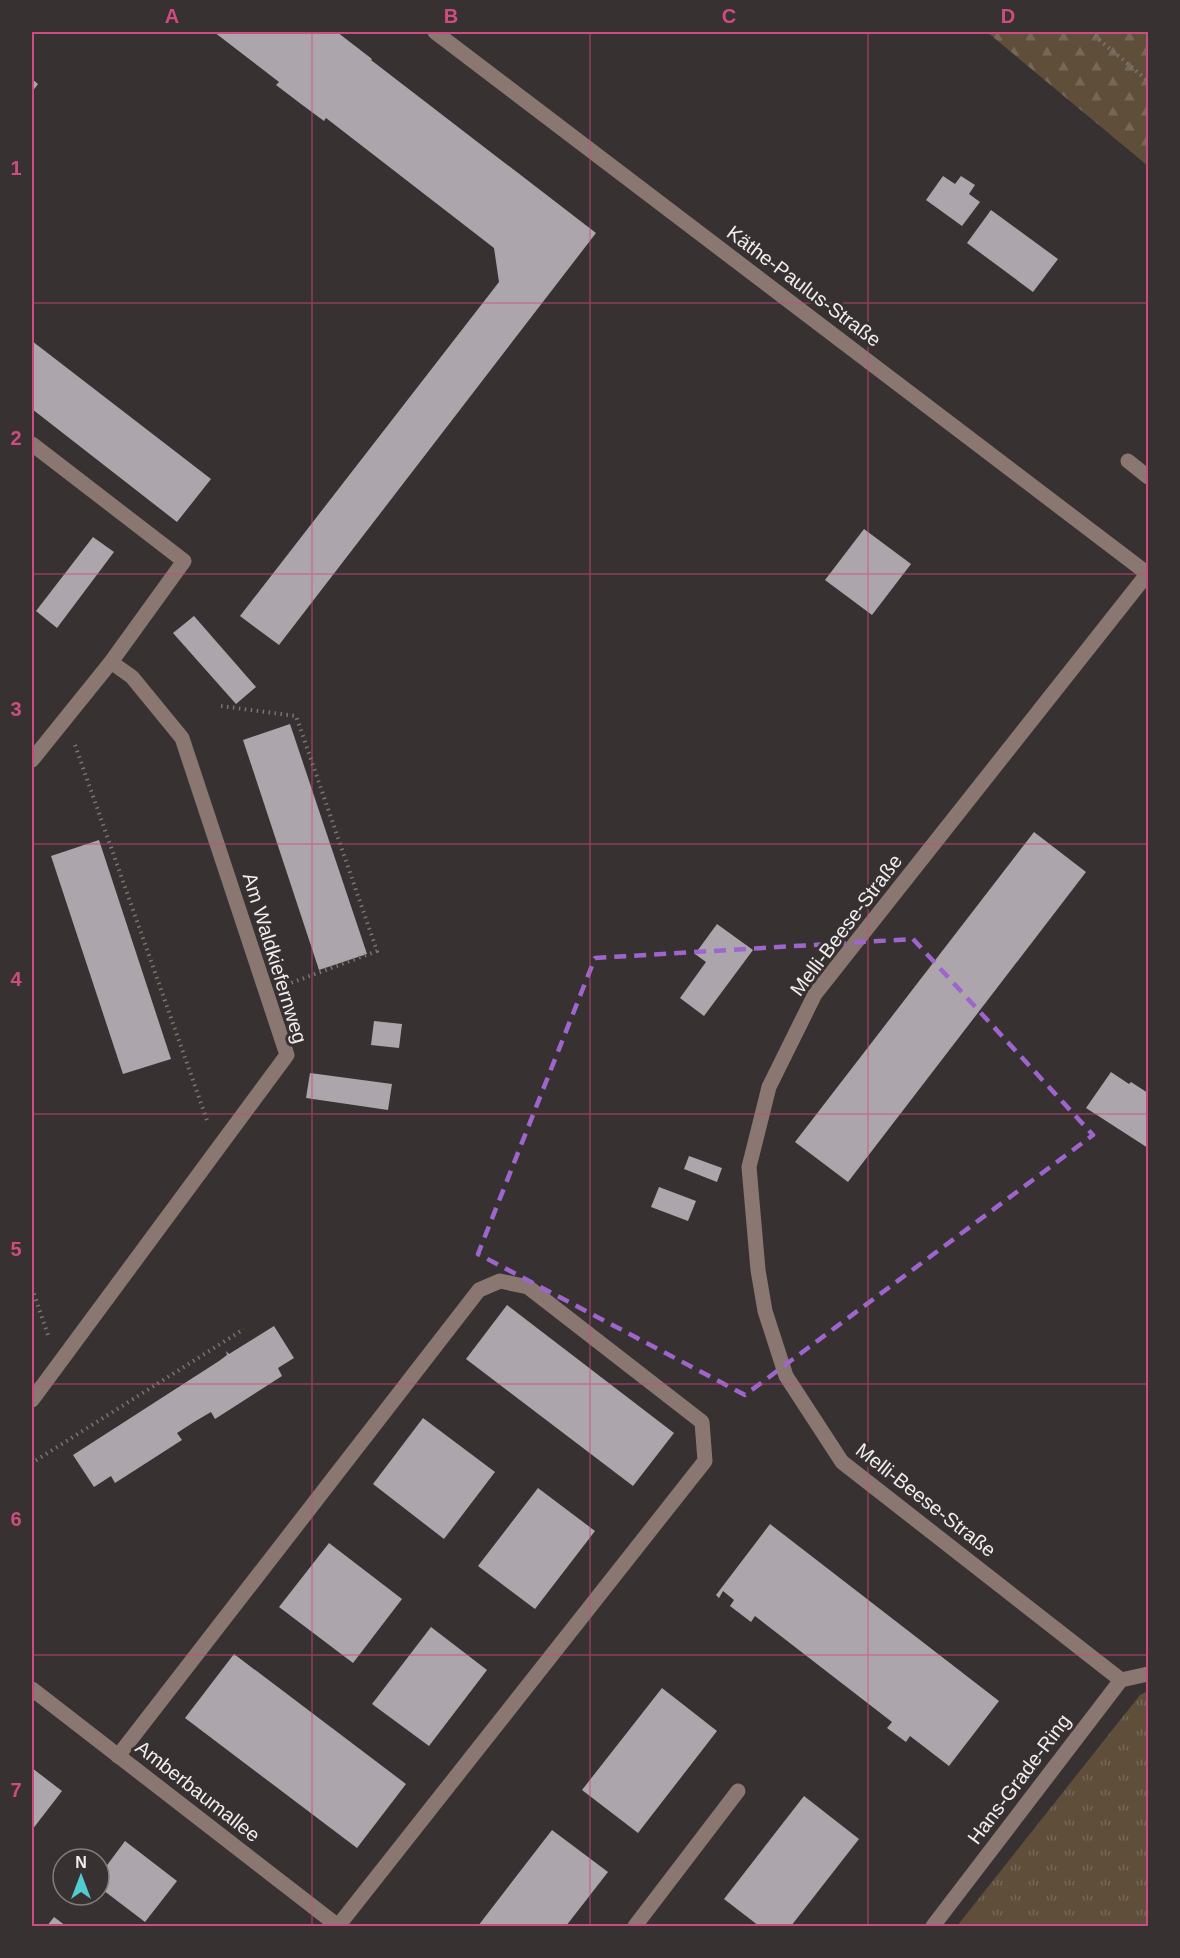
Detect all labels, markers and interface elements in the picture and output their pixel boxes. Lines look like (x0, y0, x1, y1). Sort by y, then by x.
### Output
text: A (165, 5, 179, 27)
text: B (444, 5, 458, 27)
text: C (722, 5, 736, 27)
text: D (1001, 5, 1015, 27)
text: 1 (10, 157, 22, 179)
street label: Käthe-Paulus-Straße (723, 221, 885, 351)
text: 2 (10, 427, 22, 449)
text: 3 (10, 698, 22, 720)
street label: Melli-Beese-Straße (786, 850, 906, 1000)
street label: Am Waldkiefernweg (239, 870, 311, 1046)
text: 4 (10, 968, 22, 990)
text: 5 (10, 1238, 22, 1260)
street label: Melli-Beese-Straße (852, 1439, 1000, 1561)
text: 6 (10, 1508, 22, 1530)
street label: Hans-Grade-Ring (963, 1710, 1075, 1848)
street label: Amberbaumallee (132, 1736, 264, 1846)
text: 7 (10, 1779, 22, 1801)
north arrow (51, 1847, 111, 1907)
text: N (75, 1854, 87, 1871)

